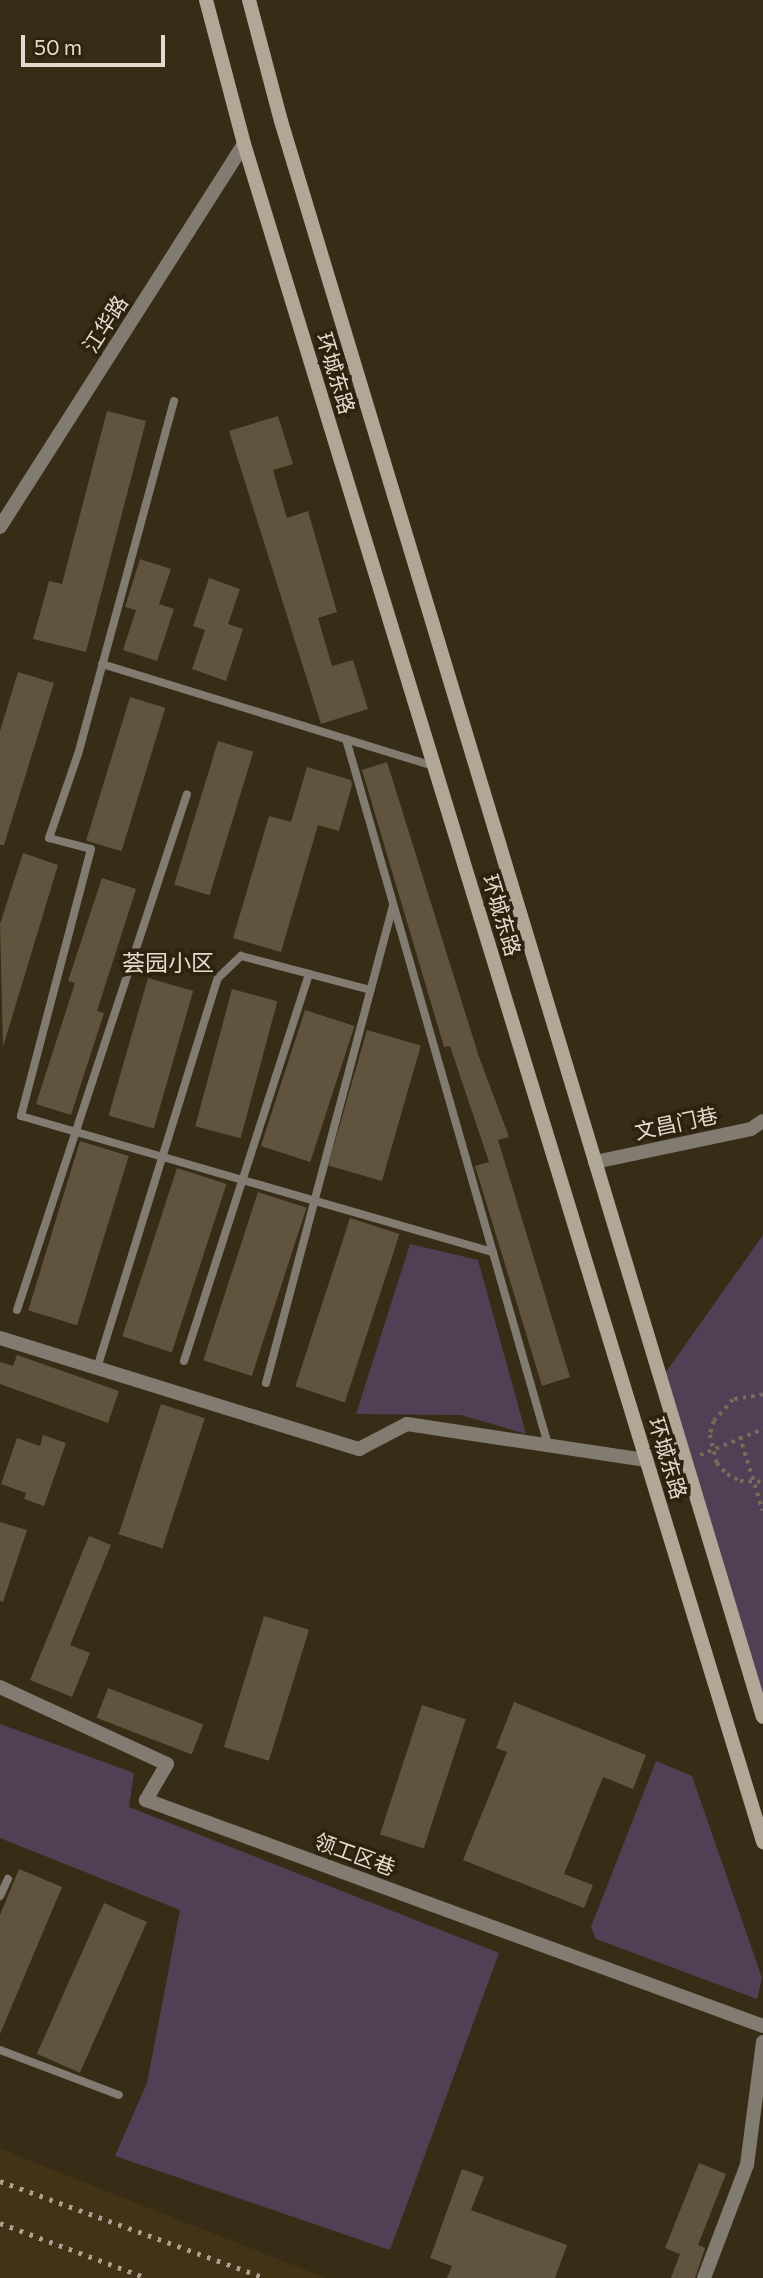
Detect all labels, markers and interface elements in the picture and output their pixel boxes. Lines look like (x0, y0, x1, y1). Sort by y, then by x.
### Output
scale bar (24, 21, 168, 65)
text: 50 m (34, 34, 82, 59)
street label: 江华路 (77, 291, 133, 357)
street label: 环城东路 (312, 329, 360, 417)
street label: 环城东路 (478, 871, 526, 959)
district label: 荟园小区 (122, 948, 214, 976)
street label: 文昌门巷 (632, 1102, 720, 1144)
street label: 环城东路 (644, 1414, 692, 1502)
street label: 领工区巷 (311, 1828, 399, 1880)

